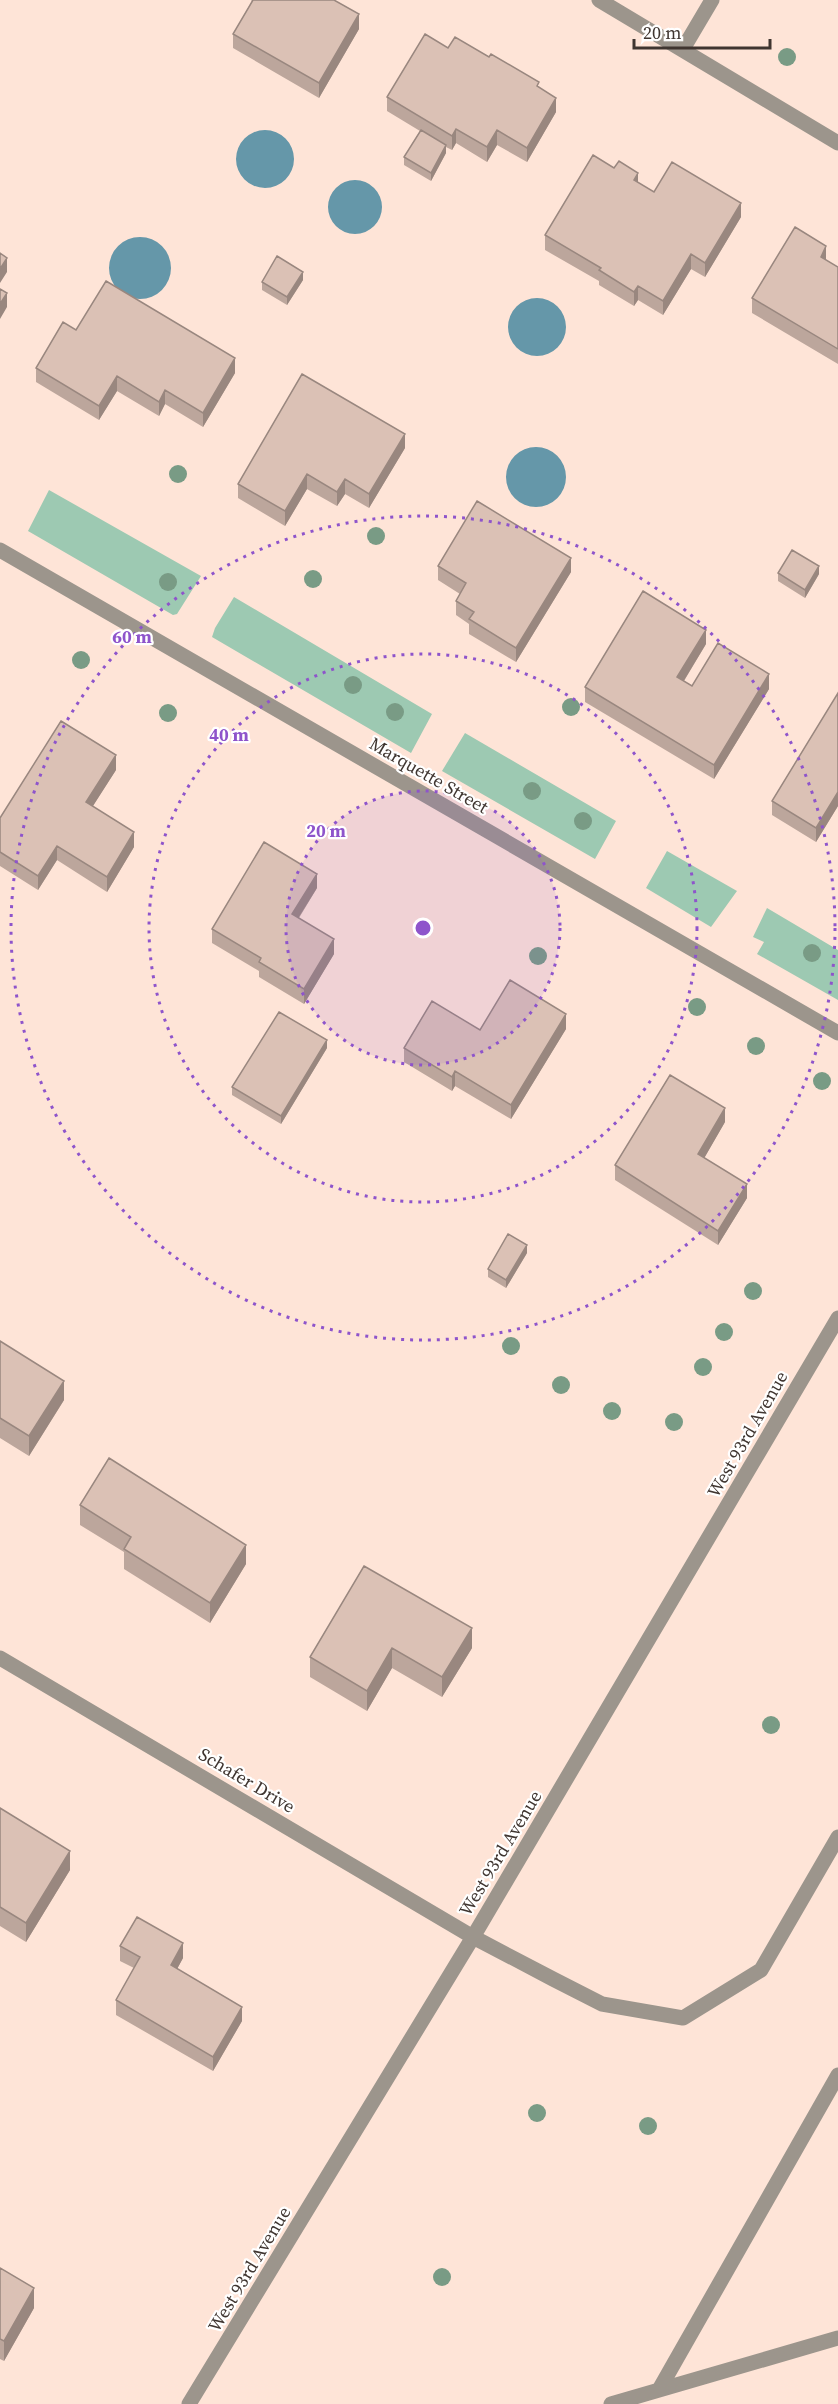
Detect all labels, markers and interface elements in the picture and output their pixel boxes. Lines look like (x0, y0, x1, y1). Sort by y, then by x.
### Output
scale bar (634, 12, 770, 50)
text: 20 m (643, 20, 681, 45)
text: 60 m (112, 624, 152, 649)
text: 40 m (209, 722, 249, 747)
street label: Marquette Street (365, 731, 493, 819)
text: 20 m (306, 818, 346, 843)
centre of rings (413, 918, 433, 938)
street label: West 93rd Avenue (701, 1366, 793, 1502)
street label: Schafer Drive (194, 1741, 300, 1819)
street label: West 93rd Avenue (453, 1786, 547, 1920)
street label: West 93rd Avenue (202, 2202, 296, 2336)

